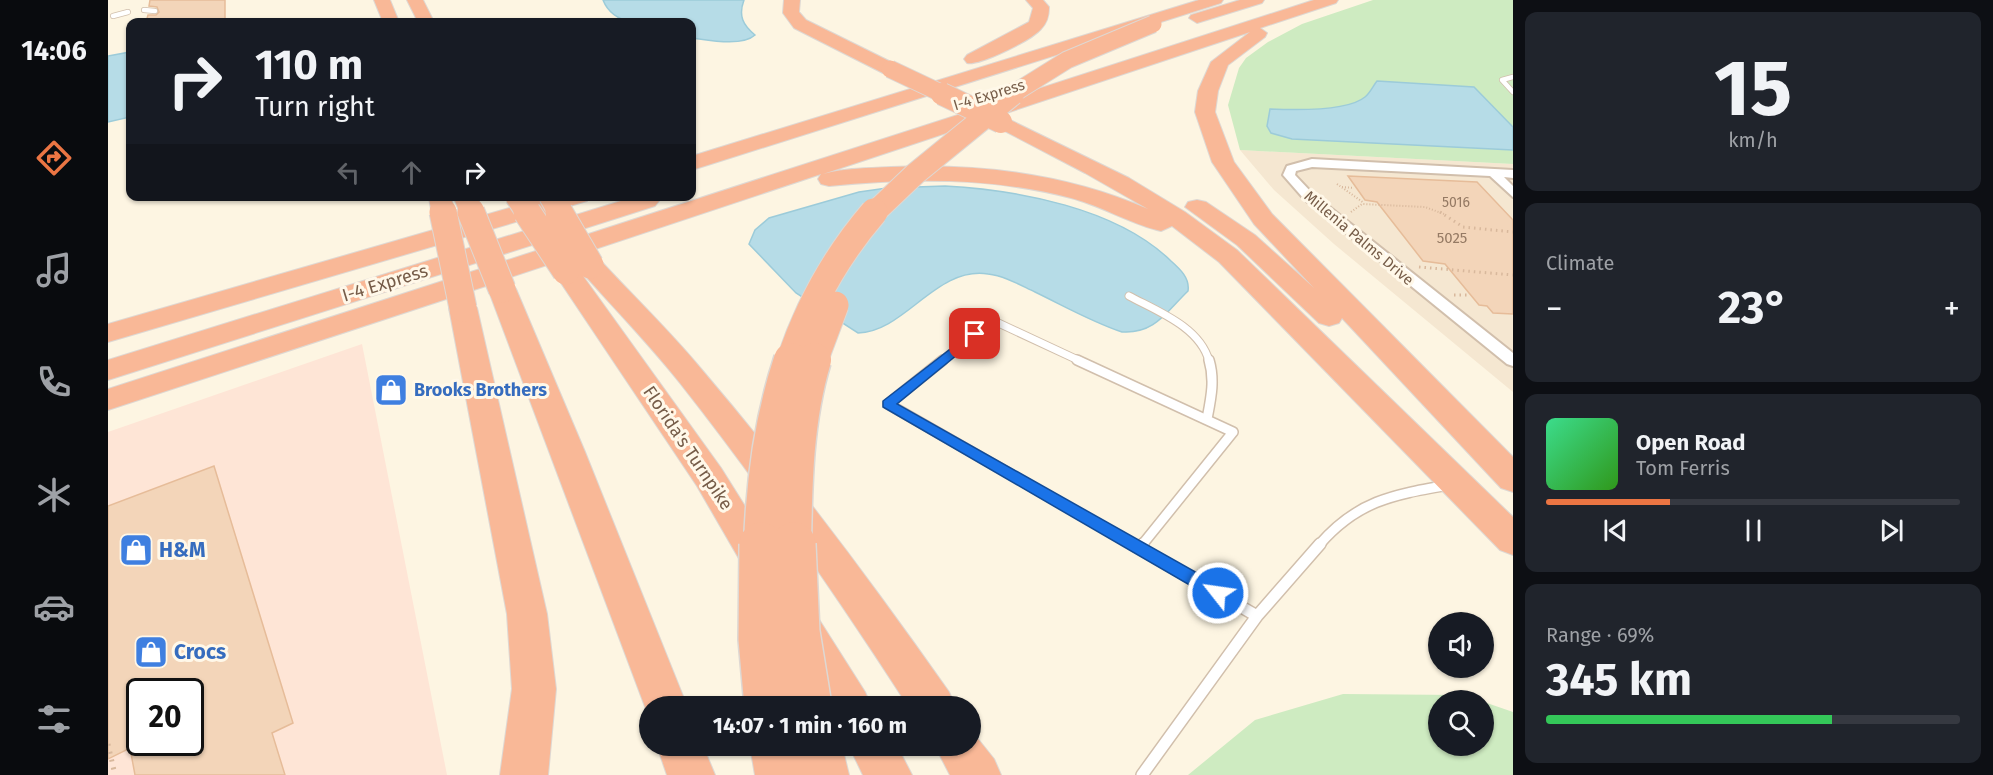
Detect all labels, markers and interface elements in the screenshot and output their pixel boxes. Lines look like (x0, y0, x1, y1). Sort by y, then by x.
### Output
text: 14:06 (21, 35, 87, 67)
text: 110 m (255, 40, 363, 90)
icon: right (156, 42, 234, 120)
text: 15 (1714, 42, 1792, 136)
street label: I-4 Express (951, 76, 1027, 114)
text: Turn right (255, 91, 375, 123)
text: km/h (1728, 128, 1778, 152)
icon: directions (33, 137, 75, 179)
icon: left (332, 156, 365, 189)
icon: ahead (395, 156, 428, 189)
icon: right (458, 156, 491, 189)
street label: Millenia Palms Drive (1301, 187, 1417, 289)
house number: 5016 (1442, 194, 1470, 211)
house number: 5025 (1437, 229, 1467, 247)
icon: music (33, 249, 75, 291)
text: Climate (1546, 251, 1614, 275)
street label: I-4 Express (339, 260, 431, 306)
text: 23° (1718, 281, 1788, 335)
text: − (1546, 289, 1563, 329)
text: + (1944, 289, 1960, 329)
pin (949, 308, 1000, 359)
icon: arrive (958, 317, 991, 350)
icon: phone (33, 361, 75, 403)
shop icon: Brooks Brothers (373, 372, 409, 408)
place label: Brooks Brothers (414, 379, 547, 401)
street label: Florida's Turnpike (638, 382, 738, 514)
text: Open Road (1636, 429, 1746, 456)
text: Tom Ferris (1636, 456, 1730, 480)
icon: climate (33, 474, 75, 516)
icon: previous (1599, 514, 1632, 547)
icon: pause (1737, 514, 1770, 547)
icon: next (1875, 514, 1908, 547)
shop icon: H&M (118, 532, 154, 568)
place label: H&M (159, 537, 205, 563)
position arrow (1186, 561, 1250, 625)
icon: car (33, 586, 75, 628)
map controls (1428, 612, 1494, 756)
button: sound (1428, 612, 1494, 678)
text: Range · 69% (1546, 623, 1654, 647)
shop icon: Crocs (133, 634, 169, 670)
place label: Crocs (174, 639, 226, 665)
text: 345 km (1546, 653, 1692, 707)
speed limit sign: 20 (126, 678, 204, 756)
button: search (1428, 690, 1494, 756)
icon: filters (33, 698, 75, 740)
text: 14:07 · 1 min · 160 m (713, 712, 907, 739)

